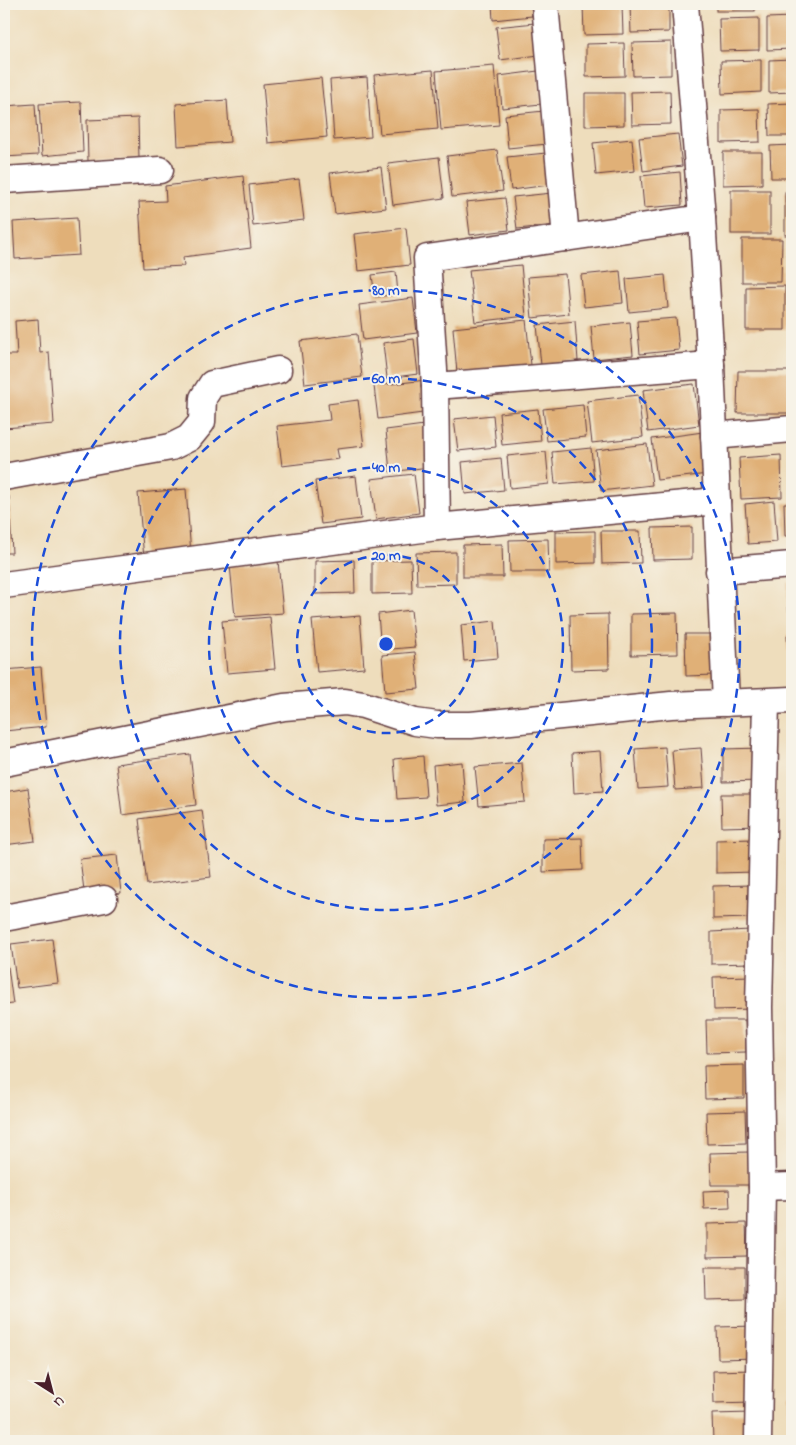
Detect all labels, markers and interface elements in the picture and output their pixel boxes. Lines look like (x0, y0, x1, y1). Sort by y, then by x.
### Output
text: 80 m (371, 280, 400, 302)
text: 60 m (371, 368, 401, 390)
text: 40 m (371, 457, 400, 479)
text: 20 m (370, 545, 401, 567)
centre of rings (377, 635, 395, 653)
north arrow (28, 1368, 78, 1418)
text: U (49, 1390, 69, 1412)

